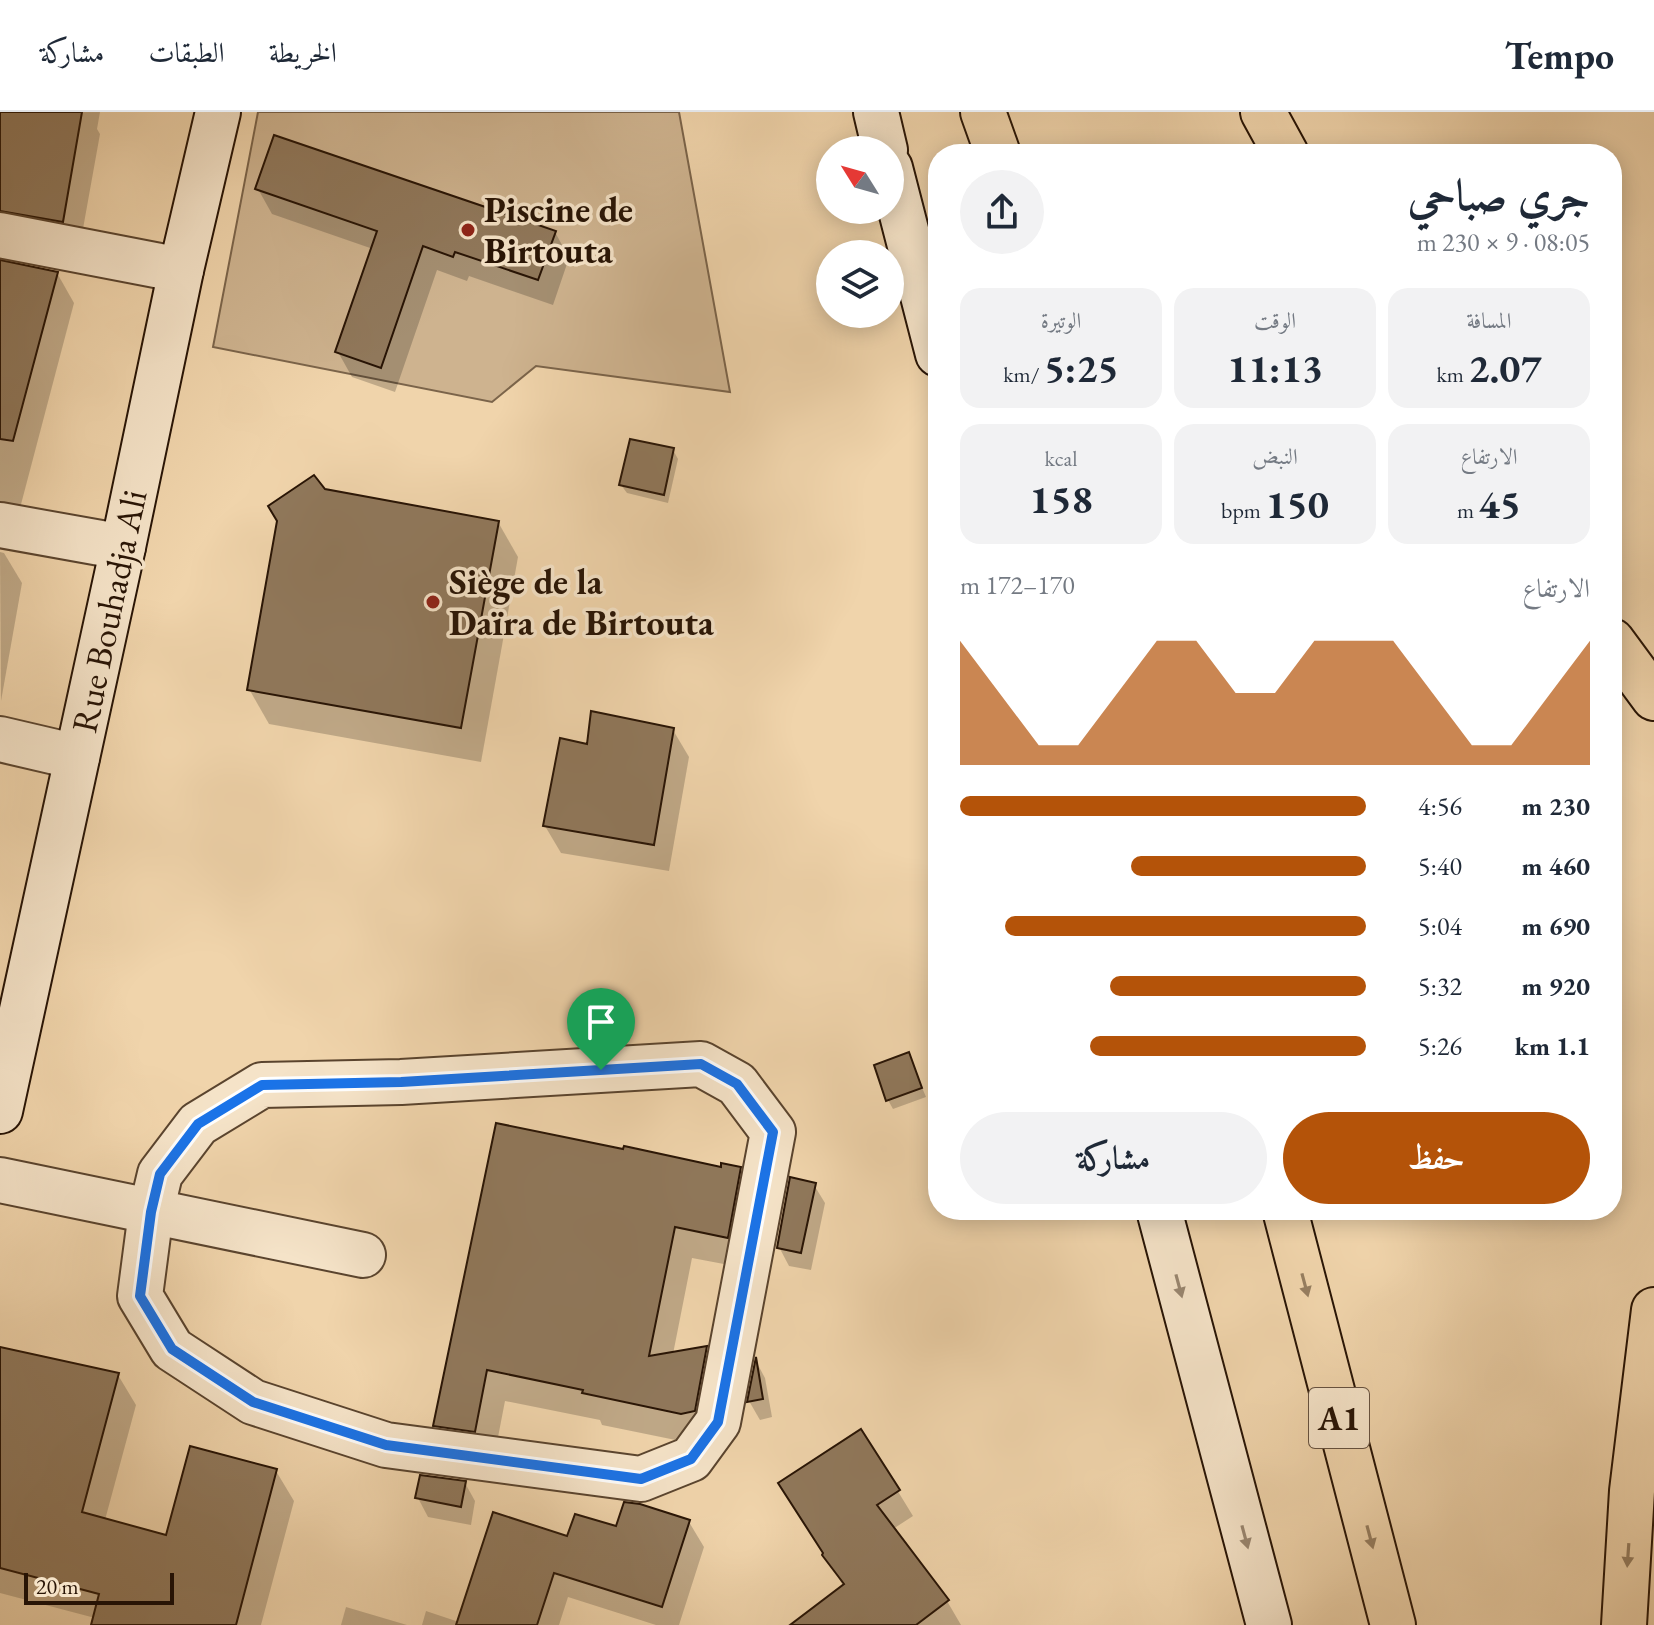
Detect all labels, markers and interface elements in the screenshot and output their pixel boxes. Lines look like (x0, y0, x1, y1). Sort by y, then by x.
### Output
text: Tempo (1505, 31, 1614, 80)
text: مشاركة (40, 34, 104, 70)
text: الطبقات (148, 34, 225, 70)
text: الخريطة (269, 34, 337, 70)
north arrow (816, 136, 904, 224)
map controls (816, 136, 904, 328)
text: جري صباحي (1408, 166, 1590, 223)
button: share (960, 170, 1044, 254)
place label: Piscine de Birtouta (484, 186, 633, 274)
marker: Piscine de Birtouta (459, 221, 477, 239)
text: 08:05 · 9 × 230 m (1417, 225, 1590, 259)
button: layers (816, 240, 904, 328)
text: الوتيرة (1041, 306, 1081, 335)
text: الوقت (1254, 306, 1296, 335)
text: المسافة (1467, 306, 1511, 335)
text: 5:25 (1044, 342, 1119, 394)
text: 11:13 (1227, 342, 1323, 394)
text: 2.07 (1468, 342, 1542, 394)
text: /km (1003, 360, 1044, 389)
text: km (1436, 360, 1468, 389)
text: النبض (1252, 442, 1298, 471)
text: الارتفاع (1460, 442, 1518, 471)
text: kcal (1044, 444, 1078, 473)
text: 158 (1029, 473, 1093, 525)
text: 150 (1265, 478, 1329, 530)
text: 45 (1479, 478, 1521, 530)
street label: Rue Bouhadja Ali (60, 485, 158, 737)
text: bpm (1221, 496, 1265, 525)
text: m (1457, 496, 1479, 525)
place label: Siège de la Daïra de Birtouta (449, 558, 714, 646)
text: 170–172 m (960, 568, 1075, 602)
text: الارتفاع (1523, 571, 1590, 605)
marker: Siège de la Daïra de Birtouta (424, 593, 442, 611)
text: 4:56 (1418, 789, 1462, 823)
text: 230 m (1522, 789, 1590, 823)
text: 5:40 (1418, 849, 1462, 883)
text: 460 m (1522, 849, 1590, 883)
text: 5:04 (1418, 909, 1462, 943)
text: 690 m (1522, 909, 1590, 943)
text: 5:32 (1418, 969, 1462, 1003)
text: 920 m (1522, 969, 1590, 1003)
pin (567, 988, 635, 1070)
icon: arrive (579, 1000, 623, 1044)
text: 5:26 (1418, 1029, 1462, 1063)
text: 1.1 km (1515, 1029, 1590, 1063)
button: مشاركة (960, 1112, 1267, 1204)
button: حفظ (1283, 1112, 1590, 1204)
one-way arrow (1173, 1273, 1185, 1298)
one-way arrow (1299, 1273, 1311, 1298)
road number: A1 (1309, 1388, 1369, 1448)
one-way arrow (1240, 1524, 1252, 1549)
one-way arrow (1365, 1525, 1377, 1550)
one-way arrow (1621, 1543, 1634, 1568)
scale bar (24, 1569, 174, 1605)
text: 20 m (36, 1572, 79, 1601)

